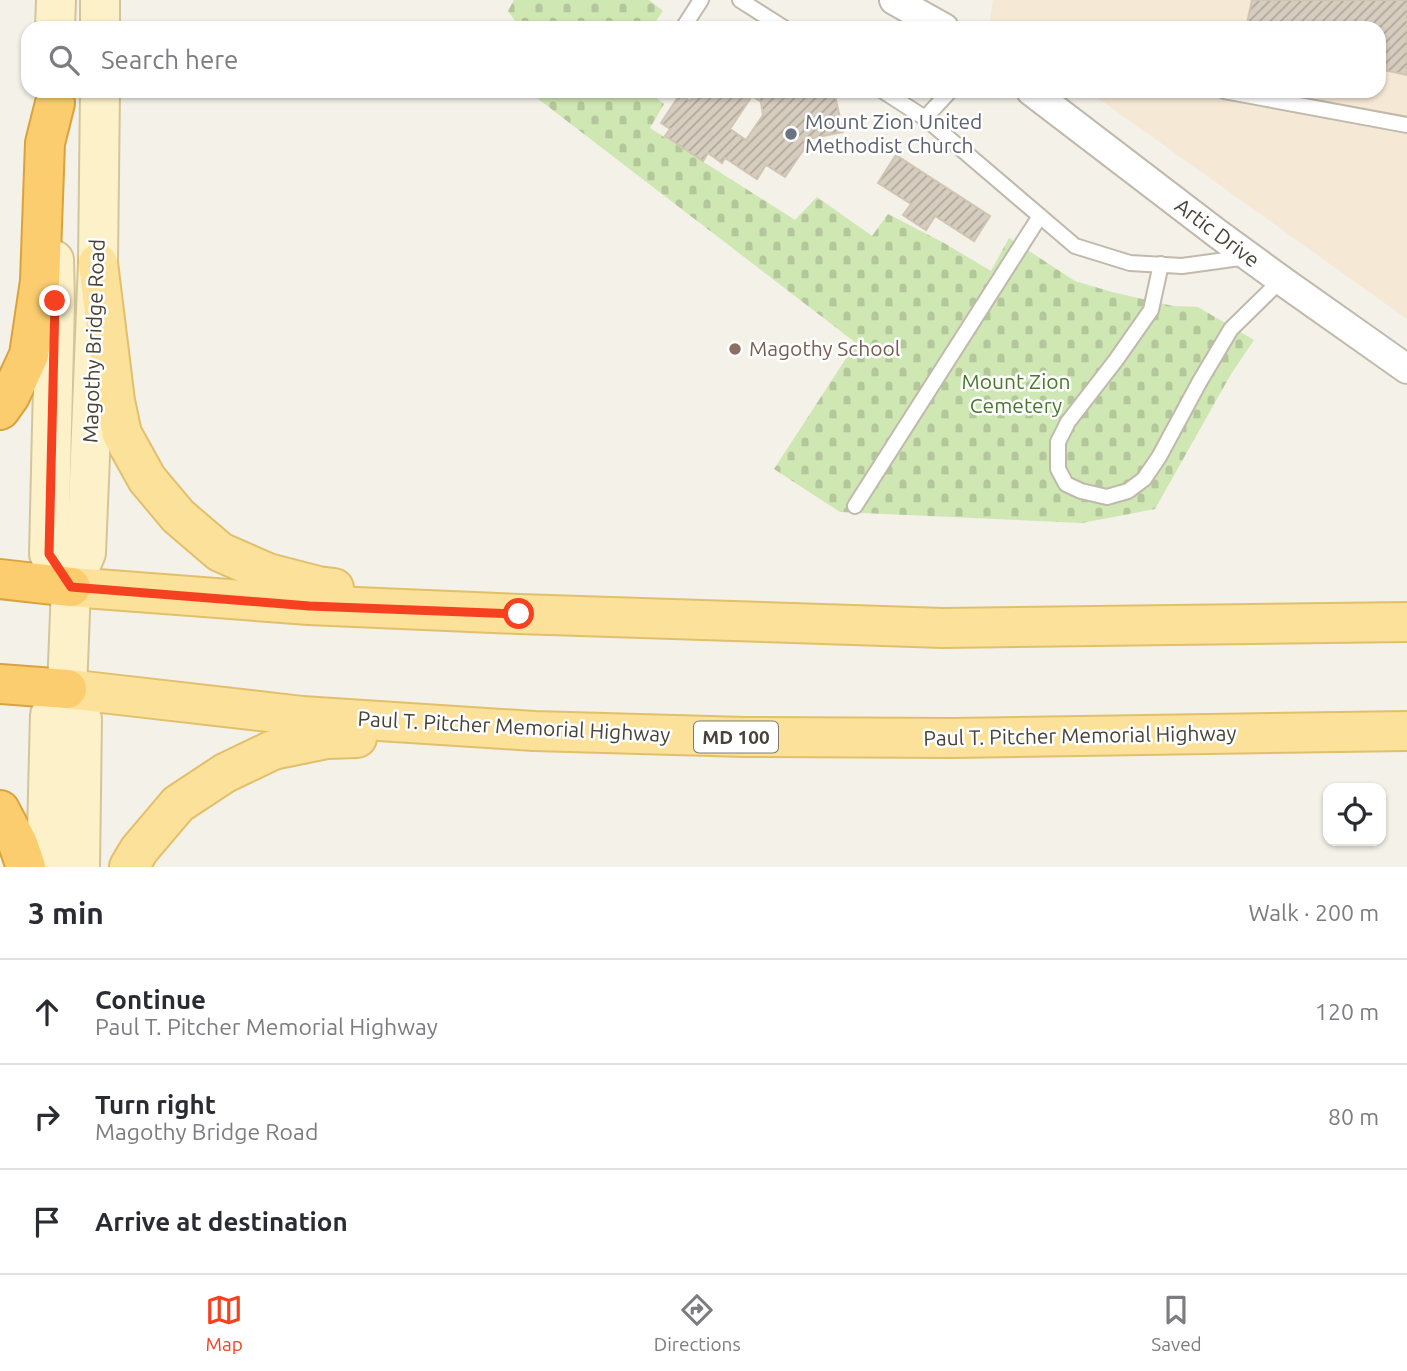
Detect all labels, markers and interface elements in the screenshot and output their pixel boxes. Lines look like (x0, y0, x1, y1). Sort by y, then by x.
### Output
search box (21, 21, 1386, 98)
icon: search (45, 41, 83, 79)
text: Search here (101, 45, 238, 74)
place label: Mount Zion United Methodist Church (805, 109, 982, 157)
marker: Mount Zion United Methodist Church (783, 126, 799, 142)
street label: Artic Drive (1171, 193, 1264, 272)
street label: Magothy Bridge Road (77, 239, 109, 443)
route end (39, 285, 70, 316)
place label: Magothy School (749, 336, 900, 360)
marker: Magothy School (727, 341, 743, 357)
park label: Mount Zion Cemetery (961, 369, 1071, 417)
route start (503, 598, 534, 629)
street label: Paul T. Pitcher Memorial Highway (357, 706, 671, 746)
street label: Paul T. Pitcher Memorial Highway (923, 720, 1237, 750)
road number: MD 100 (694, 722, 778, 752)
map controls (1323, 783, 1386, 846)
button: locate (1323, 783, 1386, 846)
text: 3 min (28, 896, 104, 930)
text: Walk · 200 m (1248, 900, 1379, 925)
text: Continue (95, 985, 206, 1014)
icon: ahead (28, 993, 66, 1031)
text: 120 m (1315, 999, 1379, 1024)
text: Paul T. Pitcher Memorial Highway (95, 1014, 438, 1039)
text: Turn right (95, 1090, 216, 1119)
icon: right (28, 1098, 66, 1136)
text: 80 m (1328, 1104, 1379, 1129)
text: Magothy Bridge Road (95, 1119, 318, 1144)
icon: arrive (28, 1203, 66, 1241)
text: Arrive at destination (95, 1207, 348, 1236)
tab: Map (205, 1291, 243, 1355)
tab: Directions (654, 1291, 741, 1355)
tab: Saved (1151, 1291, 1202, 1355)

